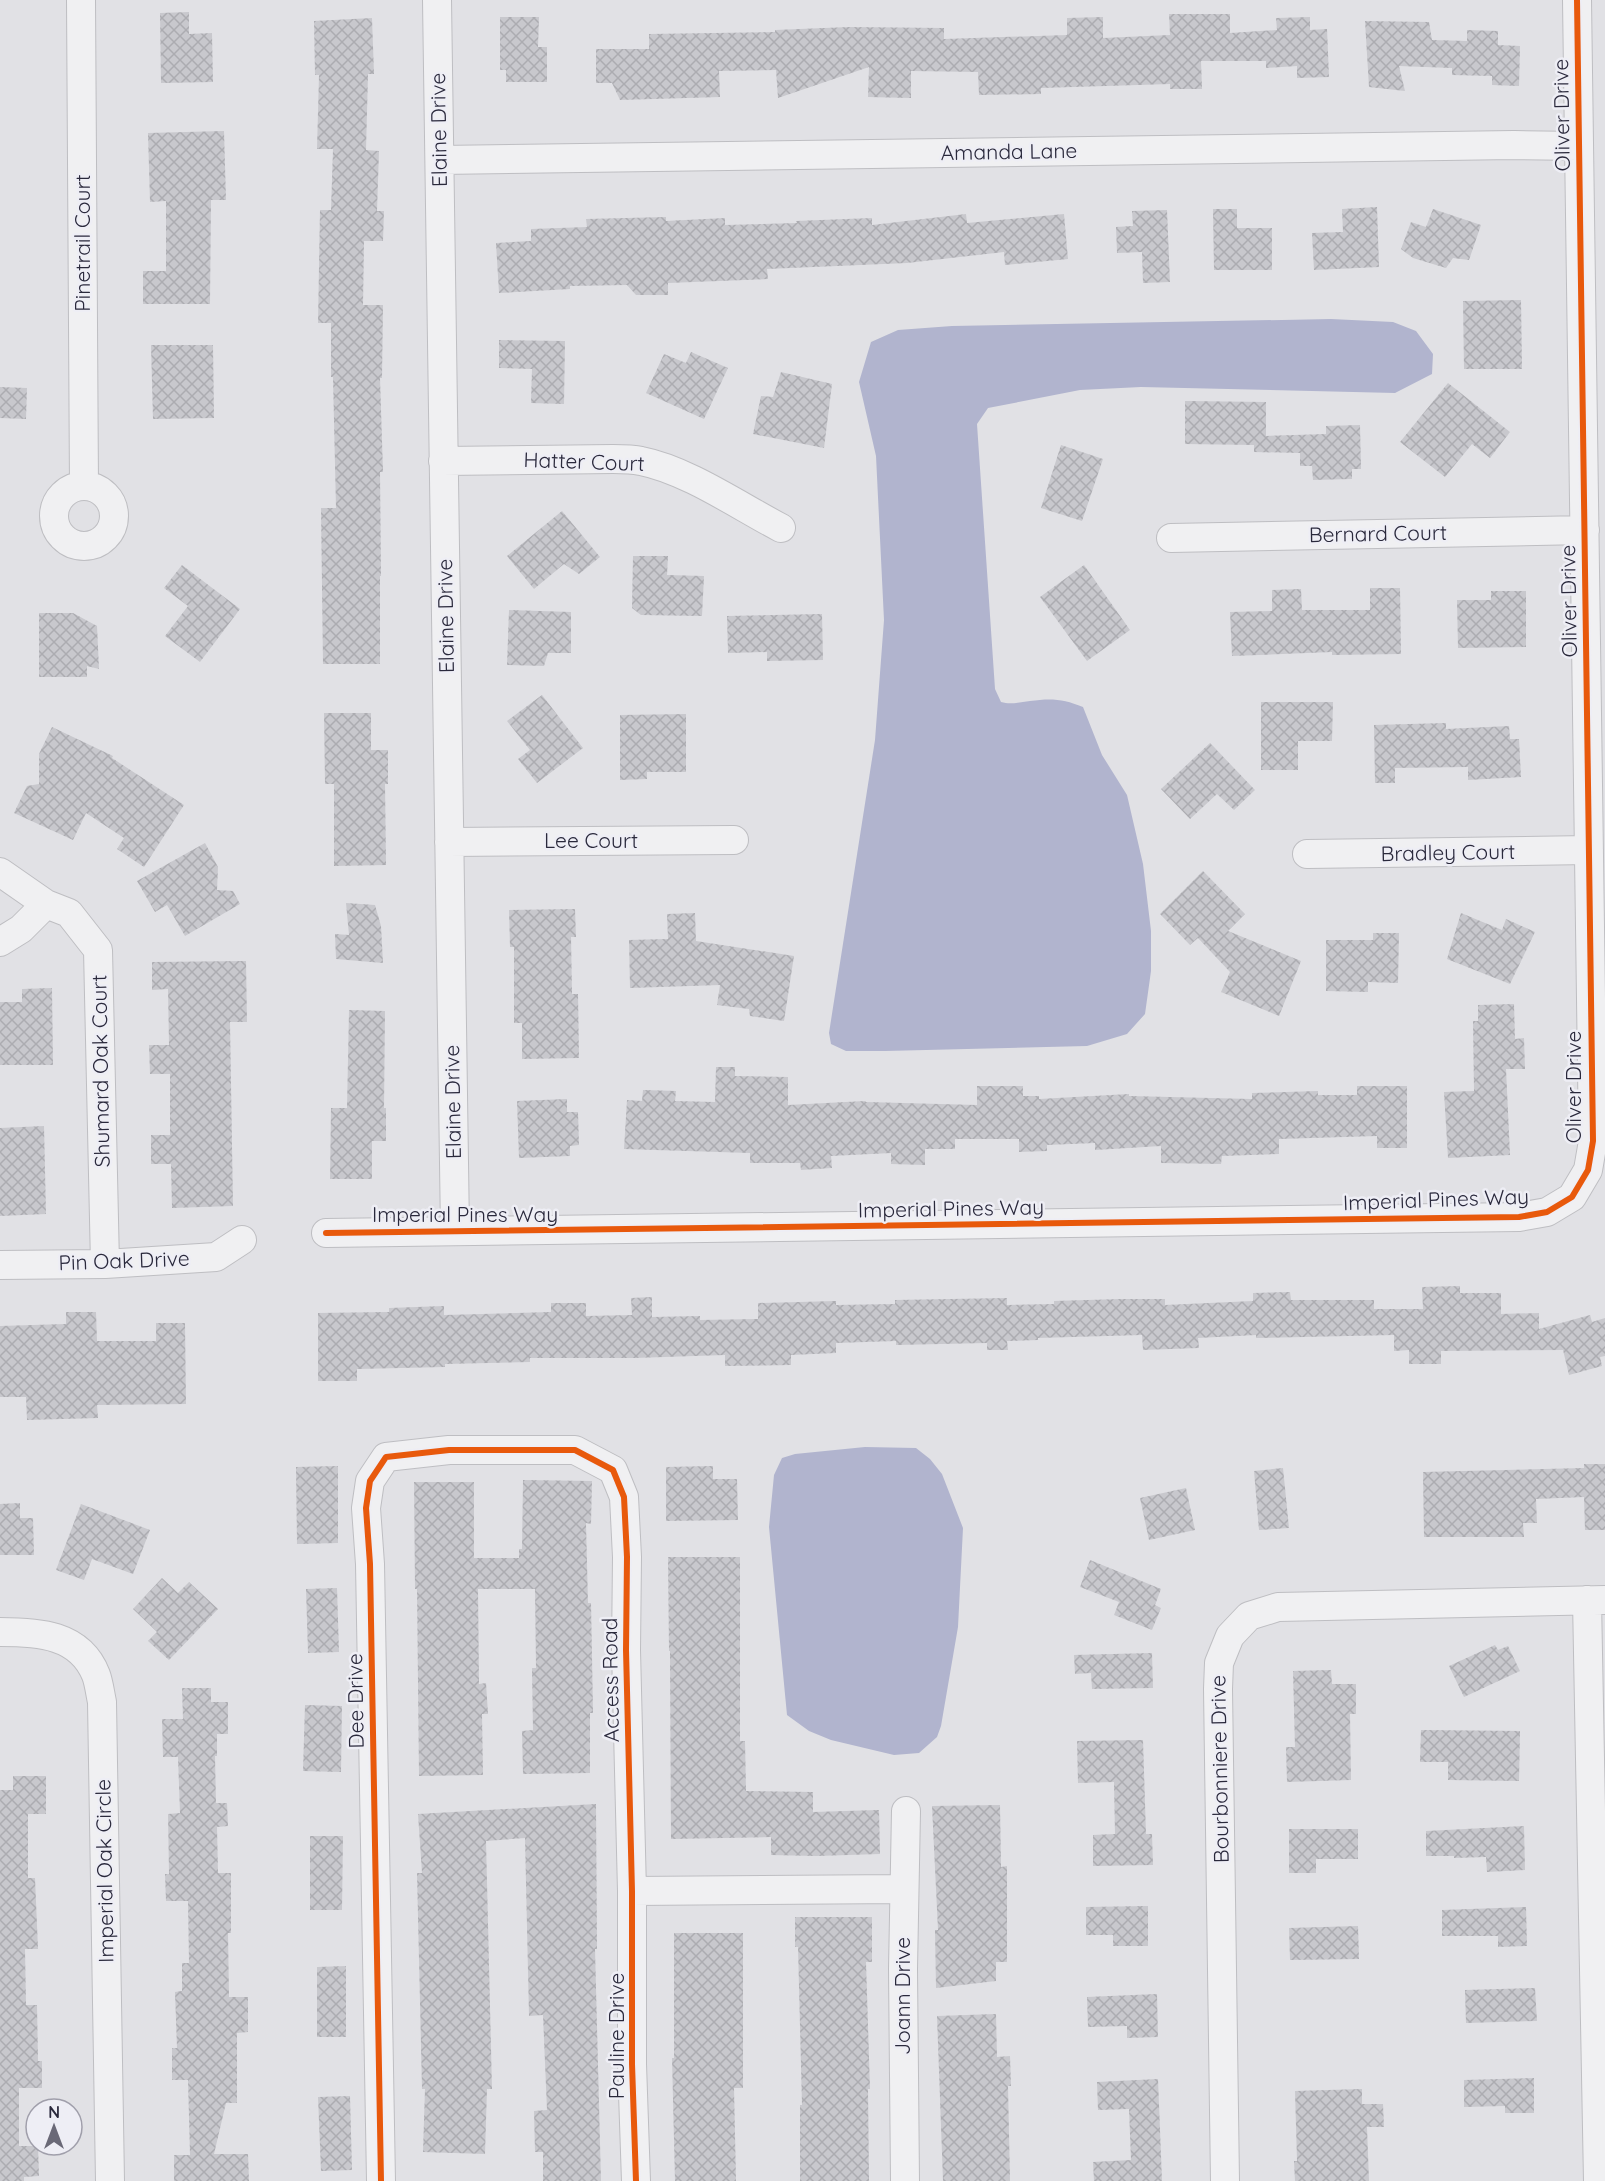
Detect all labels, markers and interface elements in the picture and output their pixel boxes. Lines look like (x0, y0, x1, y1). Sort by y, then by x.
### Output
street label: Oliver Drive (1547, 58, 1575, 172)
street label: Elaine Drive (424, 73, 452, 187)
street label: Amanda Lane (940, 137, 1078, 165)
street label: Pinetrail Court (69, 174, 95, 312)
street label: Hatter Court (523, 446, 645, 476)
street label: Bernard Court (1309, 519, 1447, 547)
street label: Oliver Drive (1554, 544, 1582, 658)
street label: Elaine Drive (431, 559, 459, 673)
street label: Lee Court (544, 827, 638, 853)
street label: Bradley Court (1380, 838, 1515, 866)
street label: Shumard Oak Court (85, 974, 115, 1168)
street label: Oliver Drive (1560, 1031, 1586, 1143)
street label: Elaine Drive (438, 1045, 466, 1159)
street label: Imperial Pines Way (1342, 1183, 1529, 1215)
street label: Imperial Pines Way (858, 1193, 1044, 1223)
street label: Imperial Pines Way (372, 1201, 558, 1227)
street label: Pin Oak Drive (58, 1245, 190, 1275)
street label: Access Road (596, 1617, 624, 1743)
street label: Dee Drive (341, 1653, 369, 1749)
street label: Bourbonniere Drive (1204, 1675, 1234, 1863)
street label: Imperial Oak Circle (89, 1779, 119, 1963)
street label: Joann Drive (889, 1937, 915, 2055)
street label: Pauline Drive (603, 1973, 629, 2099)
north arrow (24, 2097, 84, 2157)
text: N (48, 2102, 60, 2122)

